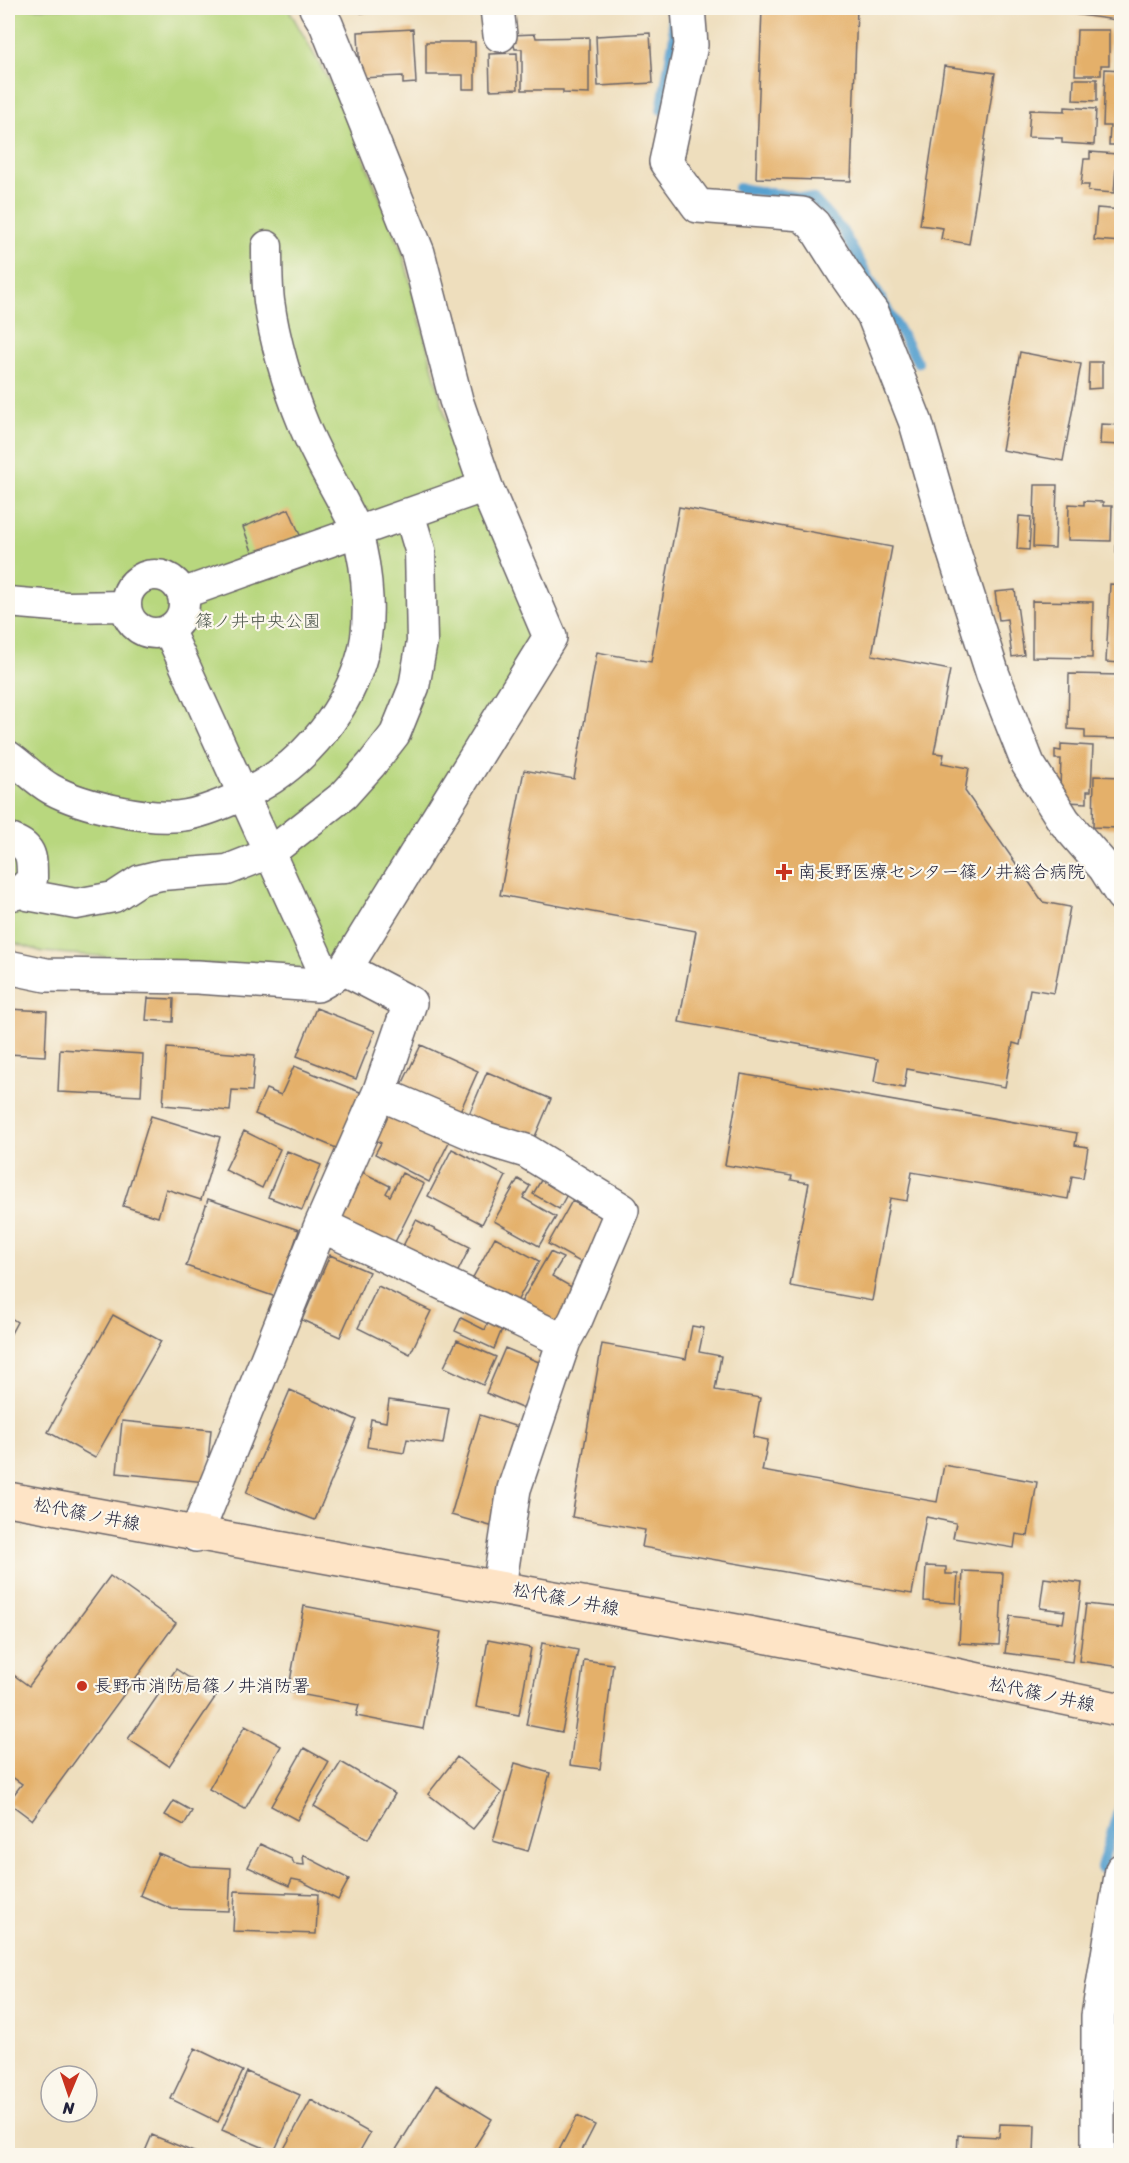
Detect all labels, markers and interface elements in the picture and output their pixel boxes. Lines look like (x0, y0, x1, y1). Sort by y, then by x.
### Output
park label: 篠ノ井中央公園 (195, 605, 321, 637)
place label: 南長野医療センター篠ノ井総合病院 (798, 856, 1085, 888)
marker: 南長野医療センター篠ノ井総合病院 (775, 863, 793, 881)
street label: 松代篠ノ井線 (31, 1488, 143, 1540)
street label: 松代篠ノ井線 (510, 1573, 622, 1625)
street label: 松代篠ノ井線 (986, 1667, 1098, 1721)
place label: 長野市消防局篠ノ井消防署 (94, 1670, 310, 1702)
marker: 長野市消防局篠ノ井消防署 (75, 1679, 89, 1693)
north arrow (39, 2064, 99, 2124)
text: N (62, 2094, 76, 2123)

